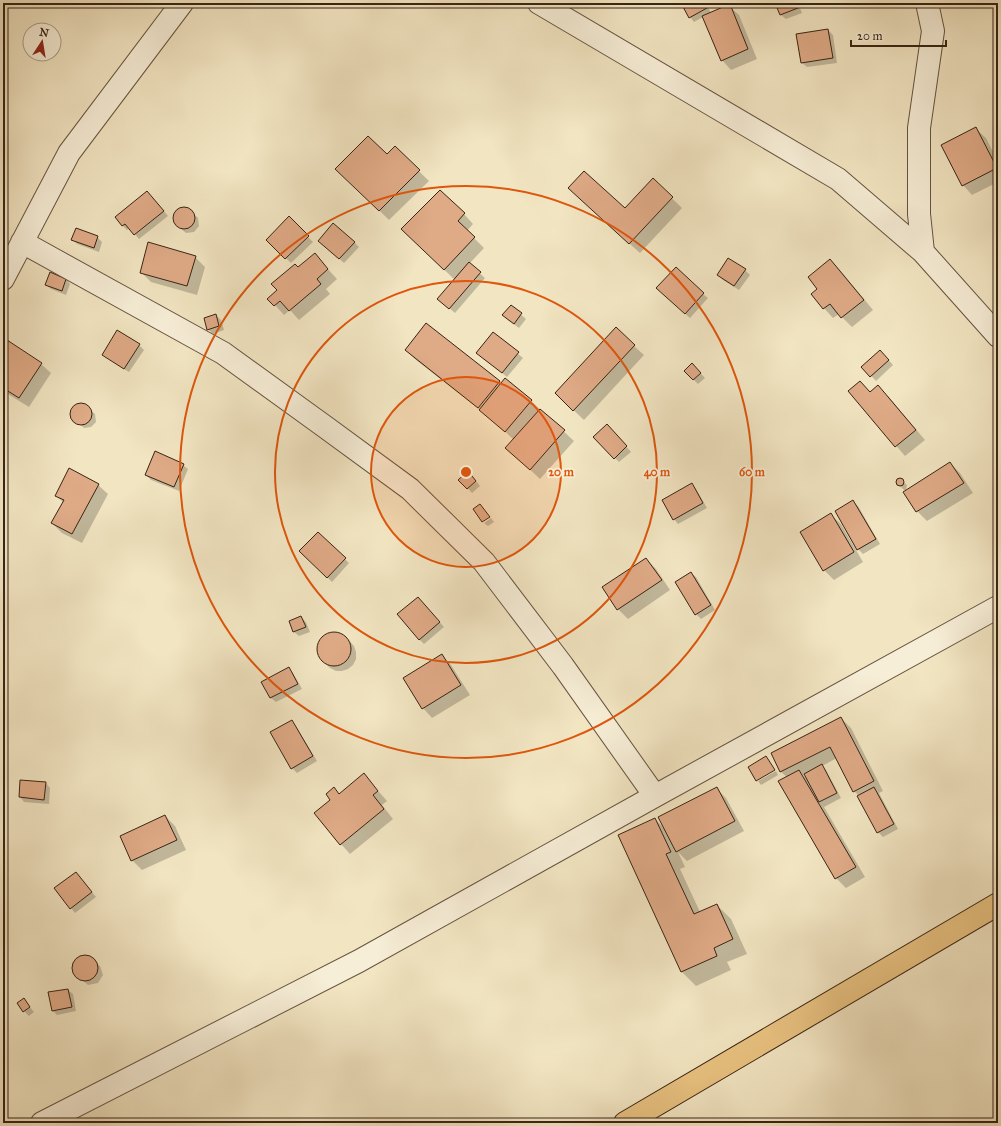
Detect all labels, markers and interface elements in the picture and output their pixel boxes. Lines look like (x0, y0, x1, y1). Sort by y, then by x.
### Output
north arrow (22, 22, 62, 62)
scale bar (851, 22, 946, 48)
text: N (38, 25, 51, 40)
text: 20 m (857, 29, 883, 43)
centre of rings (459, 465, 473, 479)
text: 20 m (548, 465, 575, 479)
text: 40 m (644, 465, 671, 480)
text: 60 m (739, 465, 766, 479)

